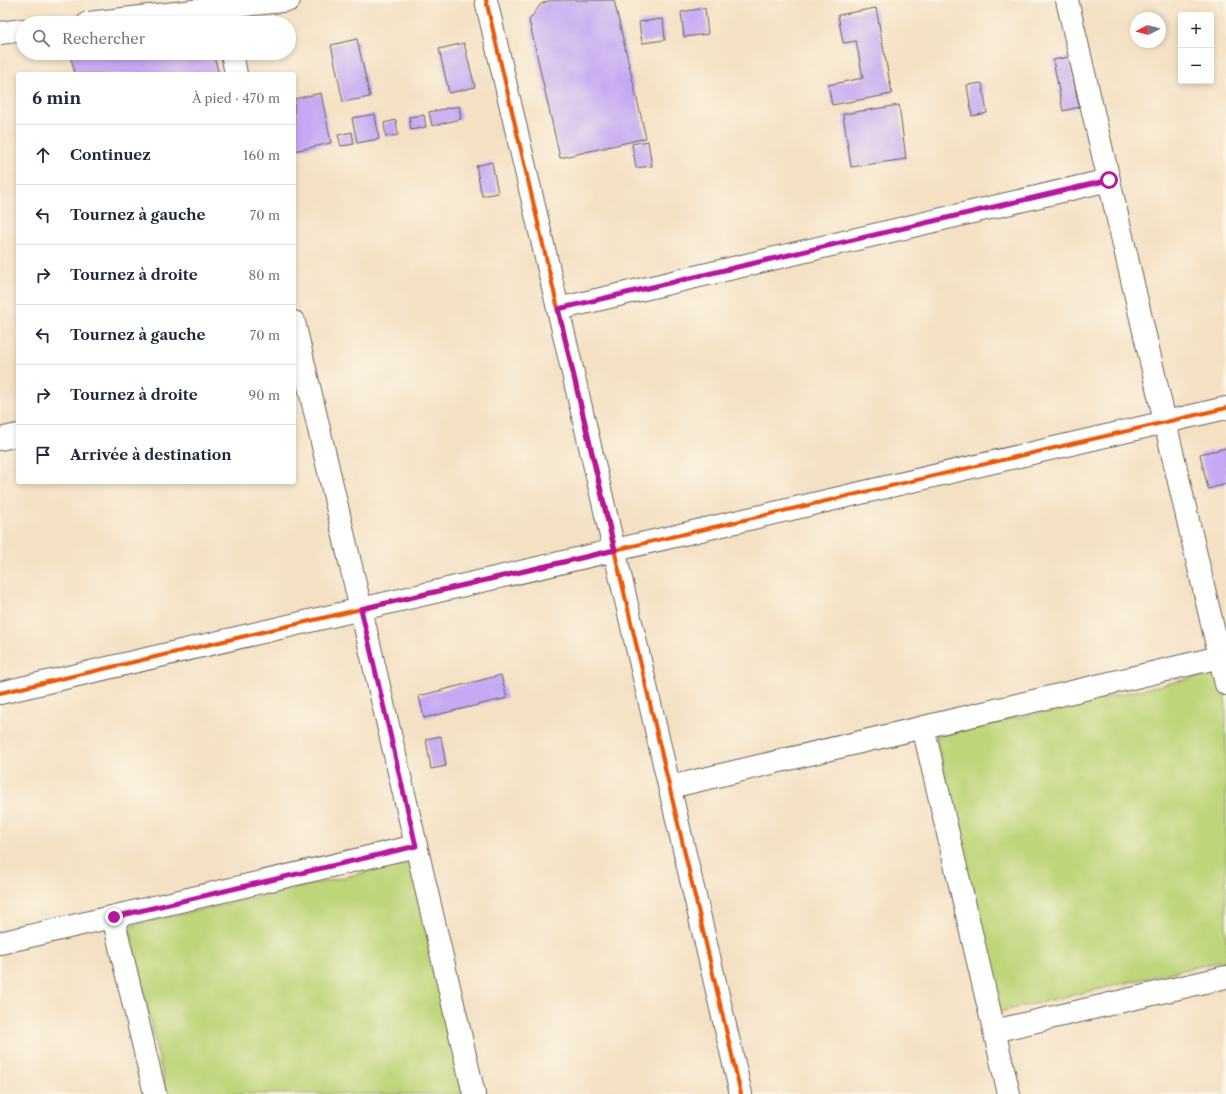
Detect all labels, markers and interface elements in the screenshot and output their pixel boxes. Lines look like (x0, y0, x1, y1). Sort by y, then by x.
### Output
north arrow (1130, 12, 1166, 48)
map controls (1178, 12, 1214, 84)
button: + (1178, 12, 1214, 48)
search box (16, 16, 296, 60)
icon: search (30, 27, 52, 49)
text: Rechercher (62, 29, 145, 48)
button: − (1178, 48, 1214, 84)
text: 6 min (32, 88, 81, 108)
text: À pied · 470 m (192, 90, 280, 106)
icon: ahead (32, 144, 54, 166)
text: Continuez (70, 145, 151, 164)
text: 160 m (243, 147, 280, 163)
route start (1100, 171, 1118, 189)
icon: left (32, 204, 54, 226)
text: Tournez à gauche (70, 205, 206, 224)
text: 70 m (250, 207, 280, 223)
icon: right (32, 264, 54, 286)
text: Tournez à droite (70, 265, 198, 284)
text: 80 m (248, 267, 280, 283)
icon: left (32, 324, 54, 346)
text: Tournez à gauche (70, 325, 206, 344)
text: 70 m (250, 327, 280, 343)
icon: right (32, 384, 54, 406)
text: Tournez à droite (70, 385, 198, 404)
text: 90 m (249, 387, 280, 403)
icon: arrive (32, 444, 54, 466)
text: Arrivée à destination (70, 445, 232, 464)
route end (105, 908, 123, 926)

